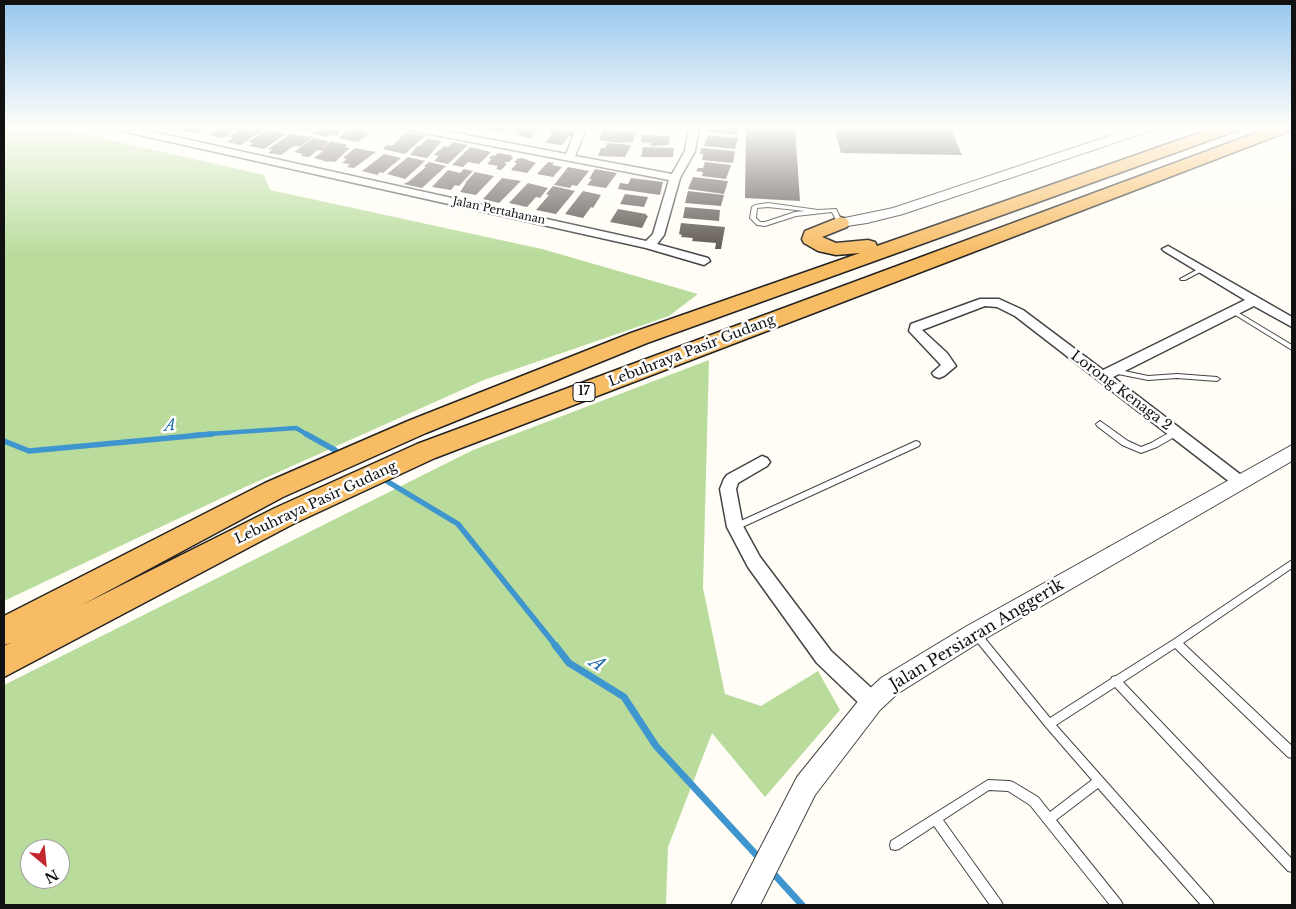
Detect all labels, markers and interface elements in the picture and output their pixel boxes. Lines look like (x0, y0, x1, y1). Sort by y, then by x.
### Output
street label: Jalan Pertahanan (451, 195, 547, 227)
street label: Lebuhraya Pasir Gudang (606, 311, 778, 391)
street label: Lorong Kenaga 2 (1067, 348, 1175, 434)
road number: 17 (573, 382, 595, 402)
water label: A (164, 417, 176, 435)
street label: Lebuhraya Pasir Gudang (232, 458, 400, 548)
street label: Jalan Persiaran Anggerik (886, 575, 1068, 695)
water label: A (585, 651, 609, 677)
north arrow (20, 839, 70, 889)
text: N (42, 865, 62, 887)

